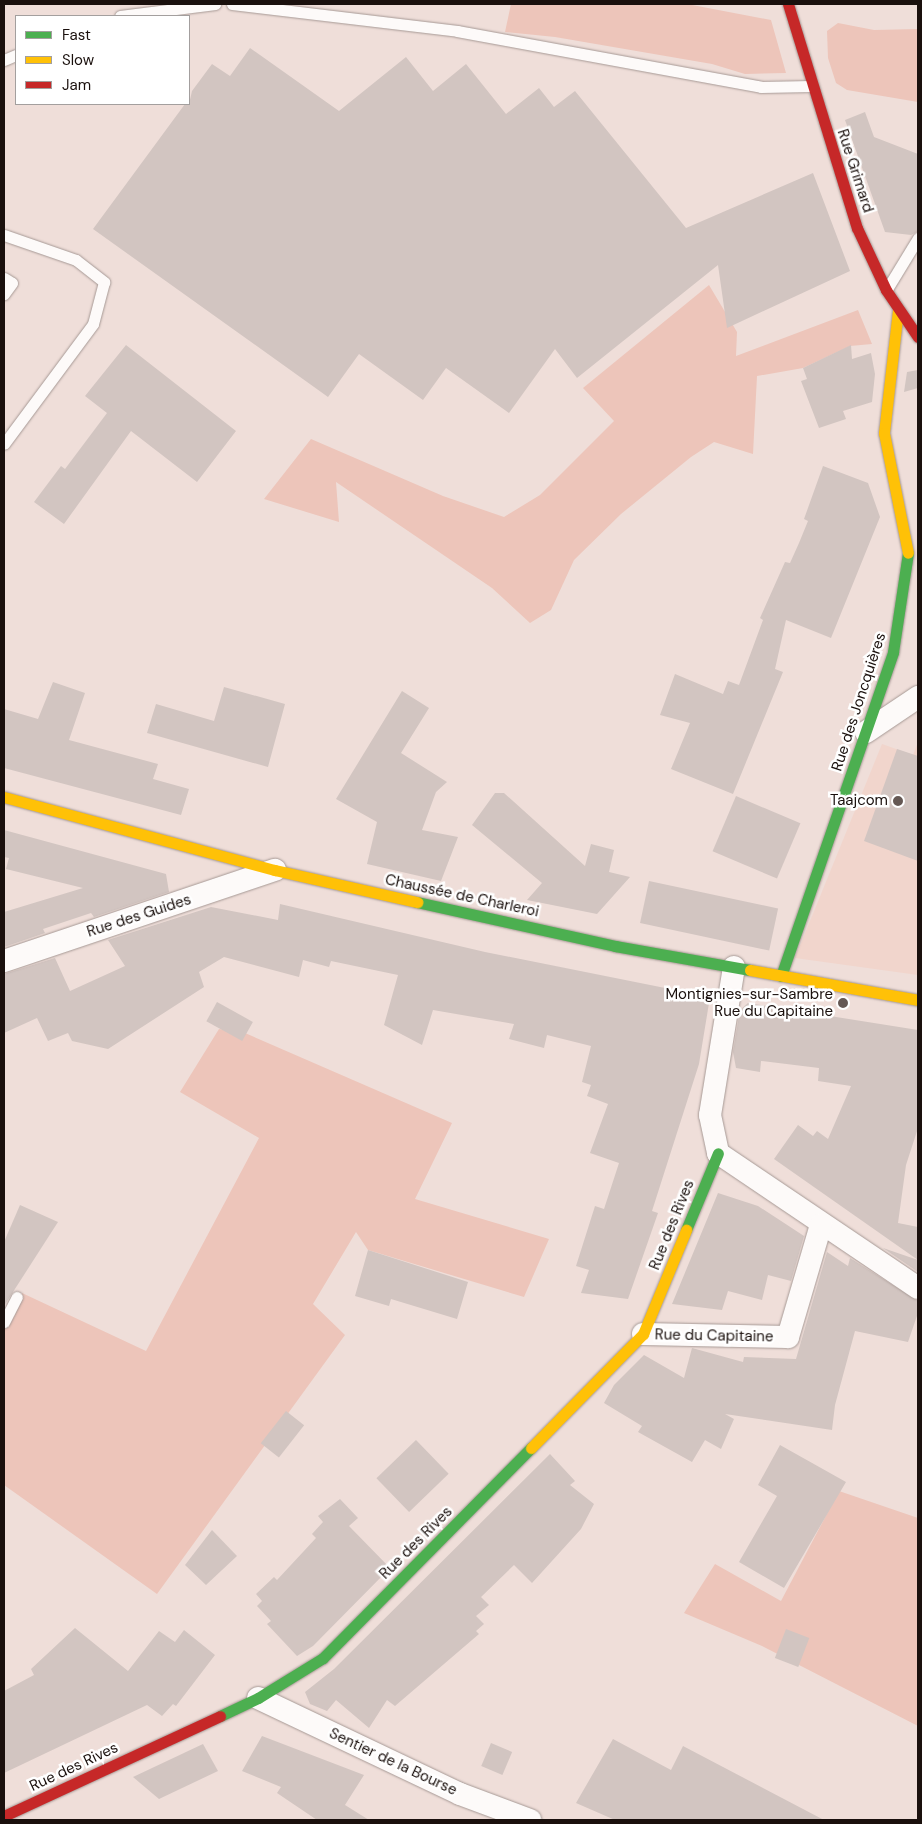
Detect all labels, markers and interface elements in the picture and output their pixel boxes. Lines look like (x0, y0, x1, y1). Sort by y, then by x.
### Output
legend (15, 15, 190, 105)
text: Fast (62, 25, 91, 45)
text: Slow (62, 50, 94, 70)
text: Jam (62, 75, 91, 95)
street label: Rue Grimard (833, 127, 877, 215)
street label: Rue des Joncquières (828, 631, 890, 773)
place label: Taajcom (830, 792, 888, 810)
marker: Taajcom (892, 795, 904, 807)
street label: Chaussée de Charleroi (383, 871, 541, 921)
street label: Rue des Guides (85, 891, 193, 941)
place label: Montignies-sur-Sambre Rue du Capitaine (665, 985, 833, 1020)
marker: Montignies-sur-Sambre Rue du Capitaine (837, 997, 849, 1009)
street label: Rue des Rives (646, 1177, 698, 1273)
street label: Rue du Capitaine (655, 1326, 773, 1346)
street label: Rue des Rives (376, 1503, 456, 1583)
street label: Sentier de la Bourse (326, 1724, 460, 1800)
street label: Rue des Rives (27, 1739, 121, 1795)

